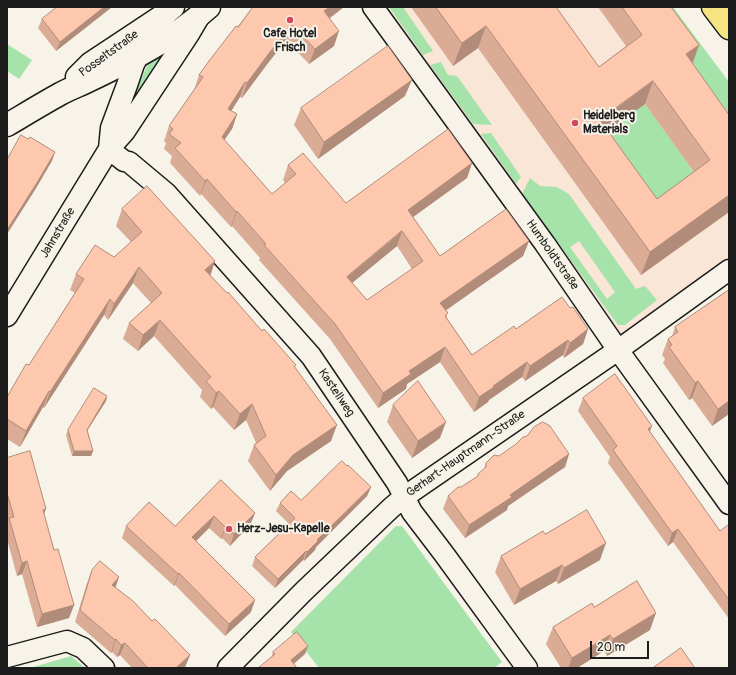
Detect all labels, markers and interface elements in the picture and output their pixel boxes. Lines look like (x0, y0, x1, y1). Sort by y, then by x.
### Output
marker: Cafe Hotel Frisch (285, 15, 295, 25)
place label: Cafe Hotel Frisch (263, 27, 317, 55)
street label: Posseltstraße (76, 28, 142, 80)
place label: Heidelberg Materials (583, 109, 635, 137)
marker: Heidelberg Materials (570, 118, 580, 128)
street label: Jahnstraße (37, 205, 79, 261)
street label: Humboldtstraße (522, 217, 582, 293)
street label: Kastellweg (315, 366, 357, 420)
street label: Gerhart-Hauptmann-Straße (404, 407, 528, 501)
place label: Herz-Jesu-Kapelle (237, 522, 330, 536)
marker: Herz-Jesu-Kapelle (224, 524, 234, 534)
scale bar (592, 633, 651, 659)
text: 20 m (597, 640, 625, 655)

